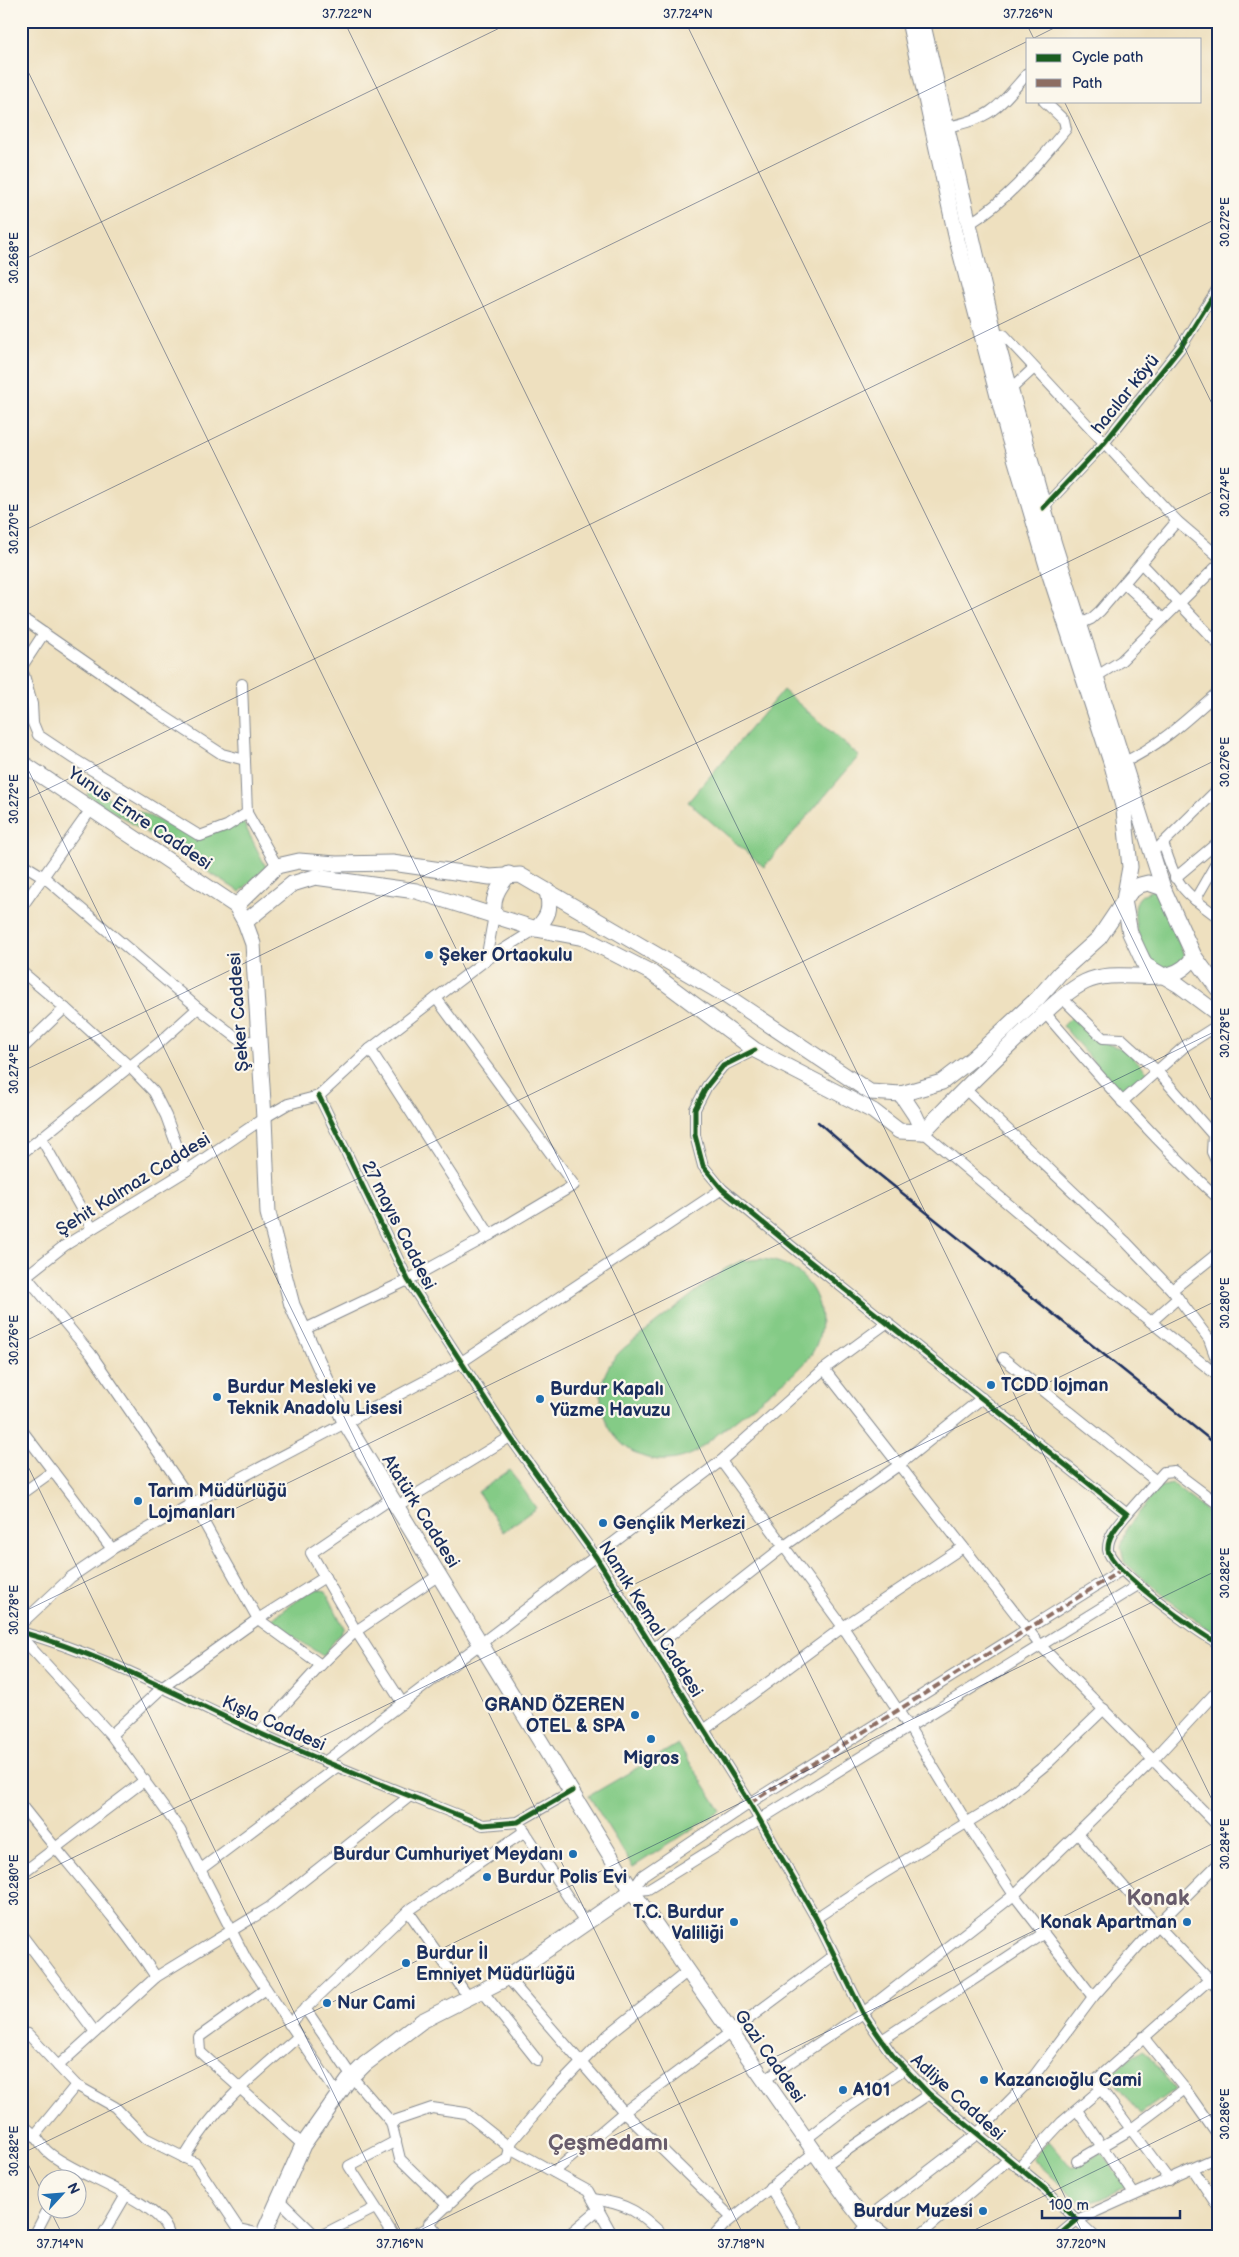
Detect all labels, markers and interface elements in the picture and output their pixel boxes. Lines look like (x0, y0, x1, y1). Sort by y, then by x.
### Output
text: 37.722°N (322, 7, 372, 22)
text: 37.724°N (663, 7, 713, 22)
text: 37.726°N (1003, 7, 1053, 22)
legend (1026, 38, 1202, 102)
text: Cycle path (1072, 48, 1143, 67)
text: Path (1072, 74, 1102, 93)
text: 30.272°E (1218, 197, 1233, 247)
text: 30.268°E (7, 232, 22, 284)
street label: hacılar köyü (1087, 350, 1164, 438)
text: 30.274°E (1218, 467, 1233, 517)
text: 30.270°E (7, 504, 22, 554)
text: 30.276°E (1218, 737, 1233, 787)
street label: Yunus Emre Caddesi (63, 762, 216, 874)
text: 30.272°E (7, 774, 22, 824)
place label: Şeker Ortaokulu (439, 945, 573, 966)
marker: Şeker Ortaokulu (423, 949, 435, 961)
street label: Şeker Caddesi (224, 952, 253, 1072)
text: 30.278°E (1218, 1008, 1233, 1058)
text: 30.274°E (7, 1044, 22, 1094)
street label: Şehit Kalmaz Caddesi (52, 1128, 214, 1240)
street label: 27 mayıs Caddesi (357, 1157, 440, 1293)
text: 30.280°E (1218, 1277, 1233, 1329)
text: 30.276°E (7, 1315, 22, 1365)
place label: TCDD lojman (1001, 1375, 1109, 1396)
place label: Burdur Mesleki ve Teknik Anadolu Lisesi (227, 1377, 402, 1419)
place label: Burdur Kapalı Yüzme Havuzu (550, 1379, 670, 1421)
marker: TCDD lojman (985, 1379, 997, 1391)
marker: Burdur Mesleki ve Teknik Anadolu Lisesi (211, 1391, 223, 1403)
marker: Burdur Kapalı Yüzme Havuzu (534, 1393, 546, 1405)
street label: Atatürk Caddesi (377, 1451, 464, 1572)
place label: Tarım Müdürlüğü Lojmanları (148, 1481, 287, 1523)
marker: Tarım Müdürlüğü Lojmanları (132, 1495, 144, 1507)
place label: Gençlik Merkezi (613, 1513, 745, 1534)
marker: Gençlik Merkezi (597, 1517, 609, 1529)
street label: Namık Kemal Caddesi (594, 1537, 707, 1701)
text: 30.282°E (1218, 1547, 1233, 1599)
text: 30.278°E (7, 1585, 22, 1635)
street label: Kışla Caddesi (219, 1691, 329, 1756)
place label: GRAND ÖZEREN OTEL & SPA (485, 1694, 626, 1737)
marker: GRAND ÖZEREN OTEL & SPA (629, 1709, 641, 1721)
marker: Migros (645, 1733, 657, 1745)
place label: Migros (623, 1748, 679, 1769)
text: 30.284°E (1218, 1818, 1233, 1870)
place label: Burdur Cumhuriyet Meydanı (333, 1844, 563, 1865)
marker: Burdur Cumhuriyet Meydanı (567, 1848, 579, 1860)
text: 30.280°E (7, 1854, 22, 1906)
place label: Burdur Polis Evi (497, 1867, 627, 1888)
marker: Burdur Polis Evi (481, 1871, 493, 1883)
district label: Konak (1126, 1885, 1190, 1912)
place label: T.C. Burdur Valiliği (633, 1902, 725, 1944)
place label: Konak Apartman (1040, 1912, 1177, 1933)
marker: T.C. Burdur Valiliği (728, 1916, 740, 1928)
marker: Konak Apartman (1181, 1916, 1193, 1928)
place label: Burdur İl Emniyet Müdürlüğü (416, 1940, 575, 1985)
marker: Burdur İl Emniyet Müdürlüğü (400, 1957, 412, 1969)
place label: Nur Cami (337, 1993, 416, 2014)
marker: Nur Cami (321, 1997, 333, 2009)
street label: Gazi Caddesi (730, 2006, 809, 2107)
street label: Adliye Caddesi (906, 2050, 1009, 2145)
place label: Kazancıoğlu Cami (994, 2070, 1142, 2091)
marker: Kazancıoğlu Cami (978, 2074, 990, 2086)
place label: A101 (852, 2080, 890, 2101)
marker: A101 (837, 2084, 849, 2096)
text: 30.286°E (1218, 2088, 1233, 2140)
text: 30.282°E (7, 2125, 22, 2177)
district label: Çeşmedamı (548, 2130, 668, 2157)
north arrow (38, 2170, 88, 2220)
text: N (63, 2180, 83, 2197)
scale bar (1042, 2187, 1179, 2219)
text: 100 m (1049, 2196, 1089, 2215)
place label: Burdur Muzesi (853, 2201, 973, 2222)
marker: Burdur Muzesi (977, 2205, 989, 2217)
text: 37.714°N (36, 2237, 84, 2252)
text: 37.716°N (376, 2237, 424, 2252)
text: 37.718°N (717, 2237, 765, 2252)
text: 37.720°N (1056, 2237, 1106, 2252)

